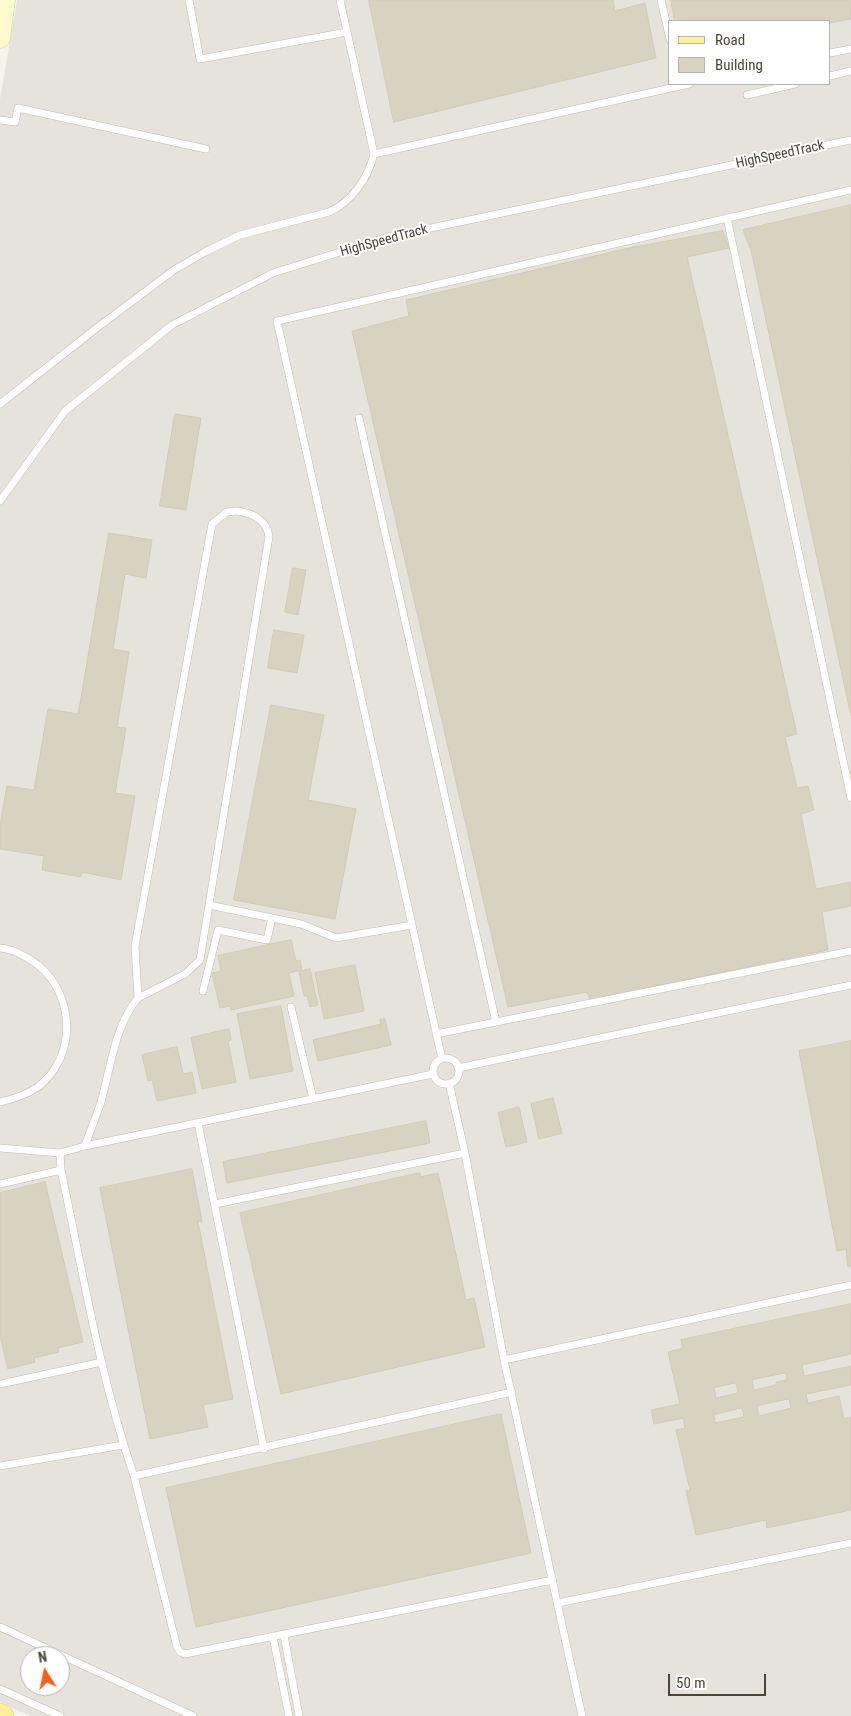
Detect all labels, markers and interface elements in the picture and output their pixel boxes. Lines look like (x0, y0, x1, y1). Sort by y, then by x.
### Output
legend (668, 20, 831, 85)
text: Road (715, 31, 745, 49)
text: Building (715, 56, 763, 74)
street label: HighSpeedTrack (734, 137, 826, 173)
street label: HighSpeedTrack (338, 221, 430, 261)
north arrow (20, 1646, 70, 1696)
text: N (37, 1649, 48, 1666)
scale bar (671, 1664, 768, 1696)
text: 50 m (676, 1674, 706, 1692)

